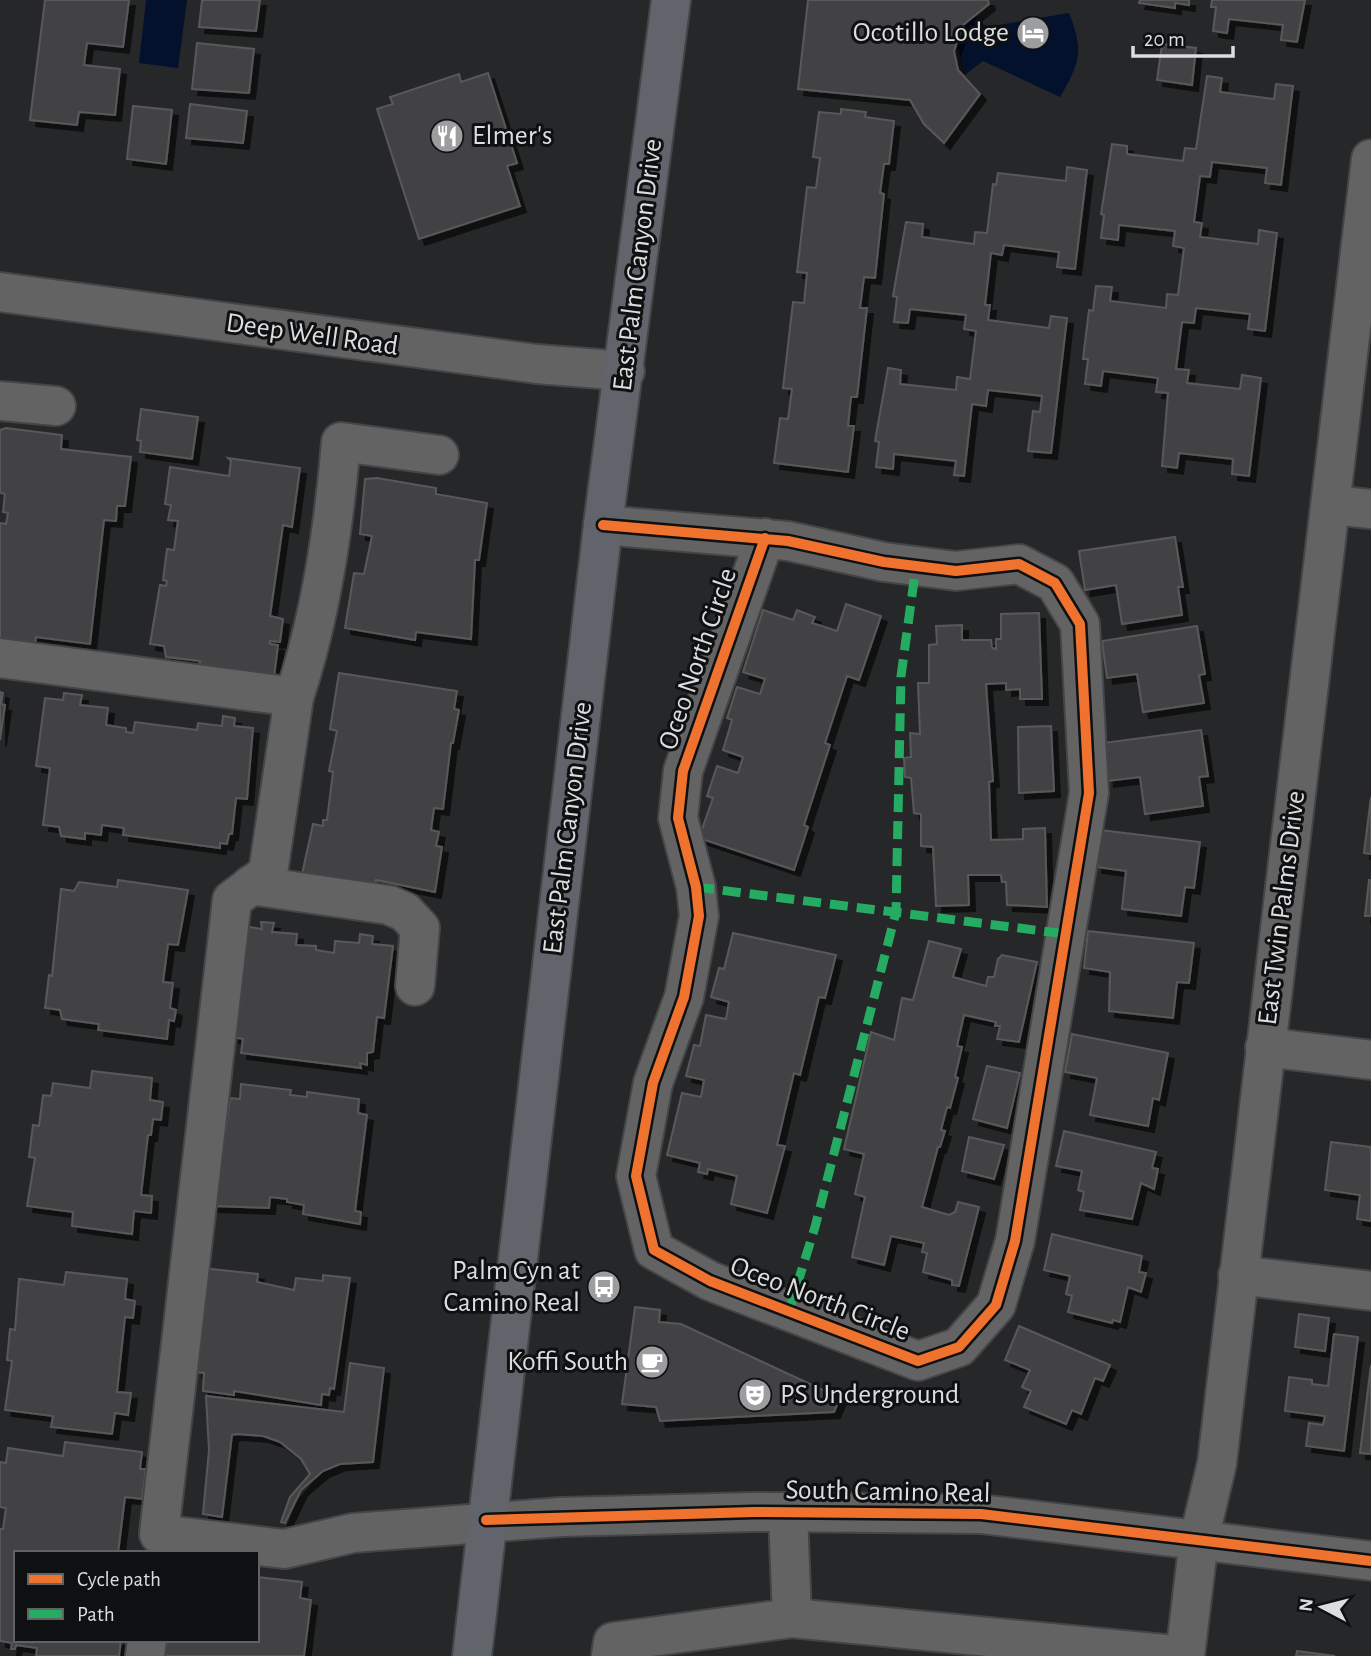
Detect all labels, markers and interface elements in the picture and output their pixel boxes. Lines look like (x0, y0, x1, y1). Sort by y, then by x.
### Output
hotel icon: Ocotillo Lodge (1014, 14, 1052, 52)
scale bar (1133, 14, 1233, 58)
place label: Ocotillo Lodge (853, 19, 1009, 47)
text: 20 m (1144, 29, 1185, 50)
restaurant icon: Elmer's (428, 117, 466, 155)
place label: Elmer's (472, 122, 552, 150)
street label: East Palm Canyon Drive (609, 137, 667, 393)
street label: Deep Well Road (224, 309, 400, 361)
street label: Oceo North Circle (654, 565, 742, 753)
street label: East Palm Canyon Drive (539, 700, 597, 956)
street label: East Twin Palms Drive (1254, 789, 1310, 1027)
street label: Oceo North Circle (726, 1252, 914, 1346)
place label: Palm Cyn at Camino Real (443, 1257, 580, 1317)
bus stop icon: Palm Cyn at Camino Real (585, 1268, 623, 1306)
cafe icon: Koffi South (633, 1343, 671, 1381)
place label: Koffi South (507, 1348, 628, 1376)
theatre icon: PS Underground (736, 1376, 774, 1414)
place label: PS Underground (780, 1381, 960, 1409)
street label: South Camino Real (785, 1476, 991, 1508)
legend (14, 1551, 259, 1642)
text: Cycle path (77, 1569, 161, 1590)
north arrow (1287, 1572, 1357, 1642)
text: N (1296, 1597, 1317, 1613)
text: Path (77, 1604, 115, 1625)

